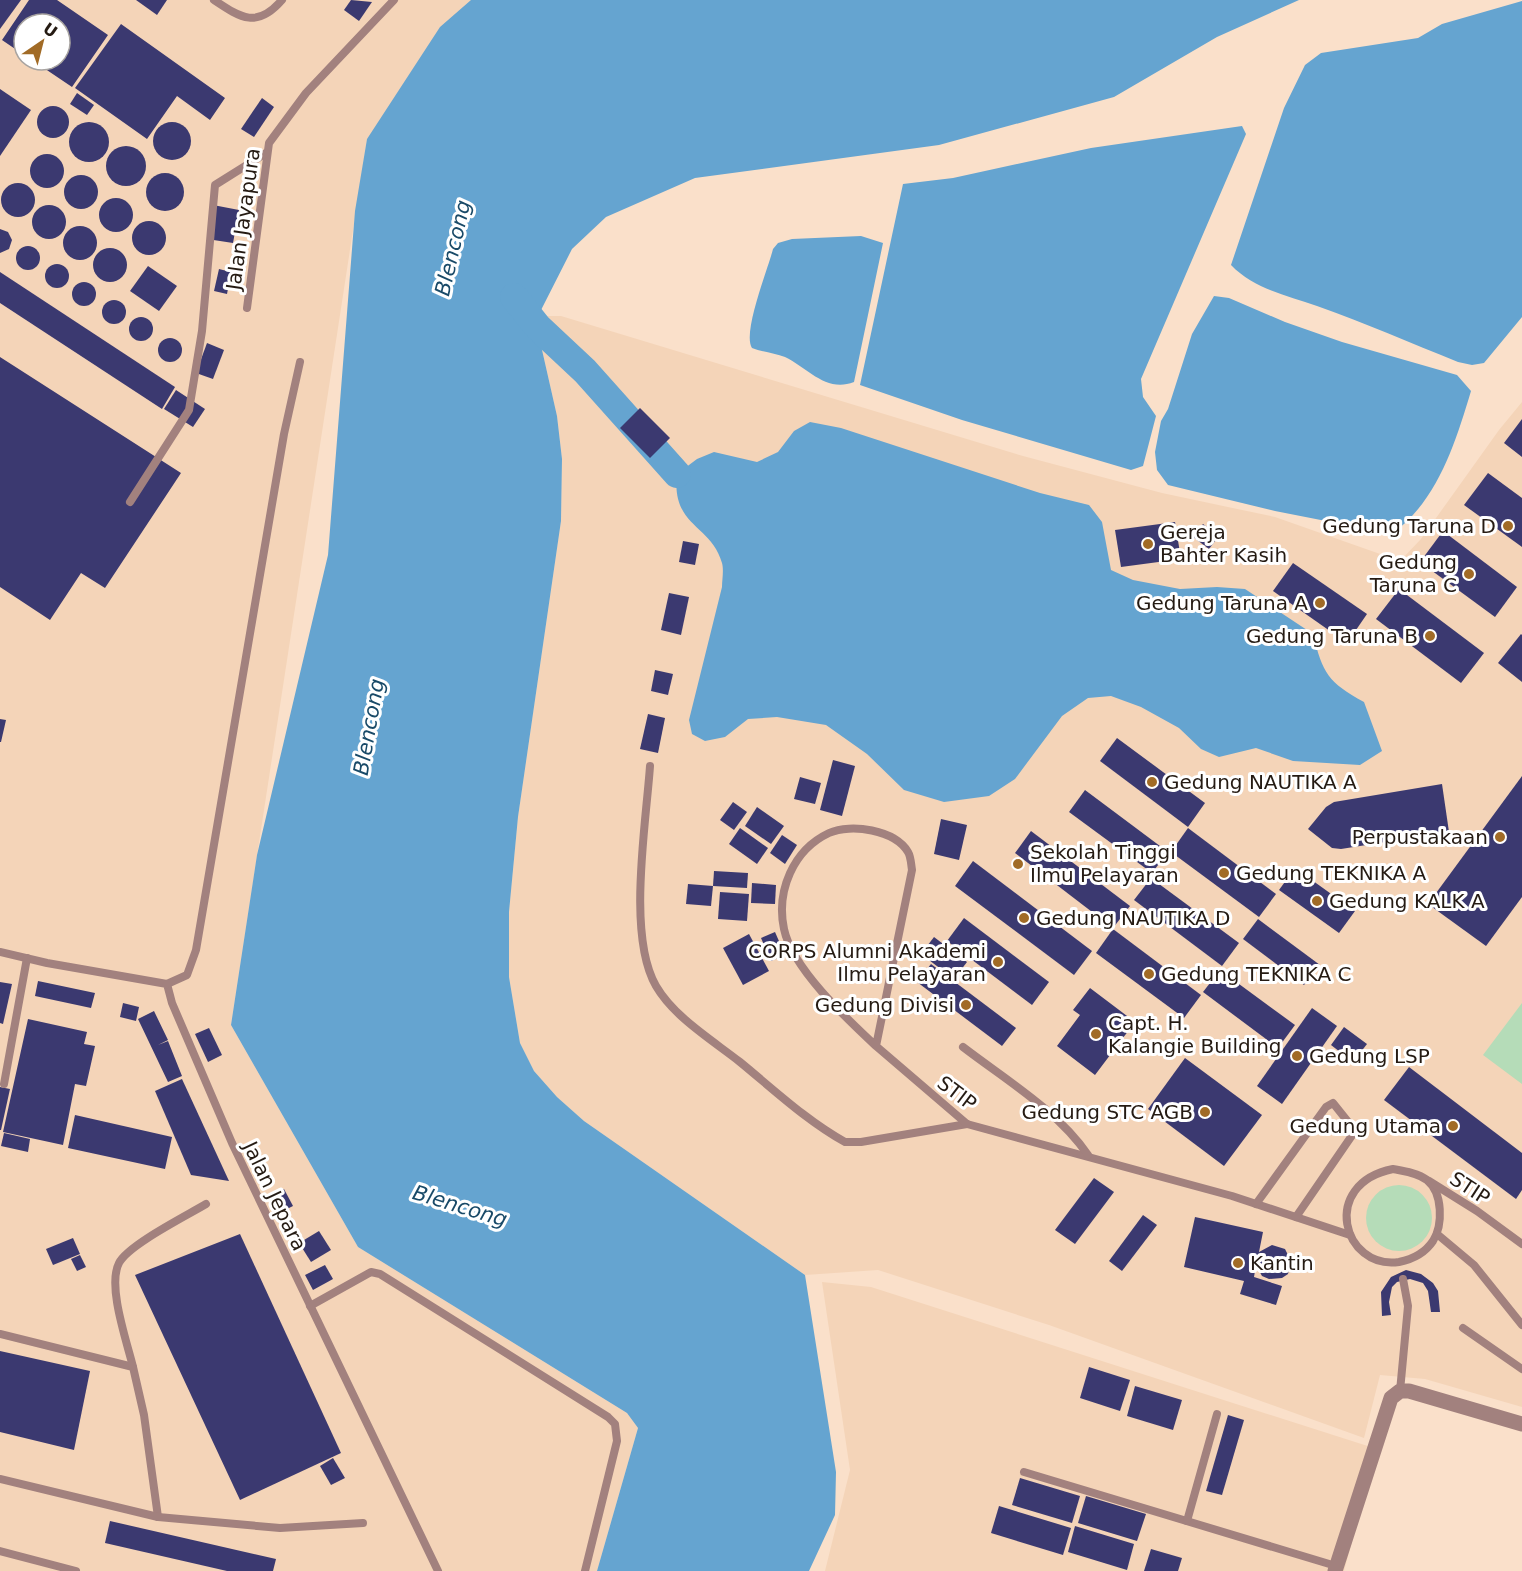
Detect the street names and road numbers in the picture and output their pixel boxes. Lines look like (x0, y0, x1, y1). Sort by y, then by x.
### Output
street label: Jalan Jayapura (221, 146, 265, 294)
street label: STIP (933, 1071, 981, 1115)
street label: Jalan Jepara (237, 1136, 312, 1255)
street label: STIP (1445, 1166, 1495, 1210)

